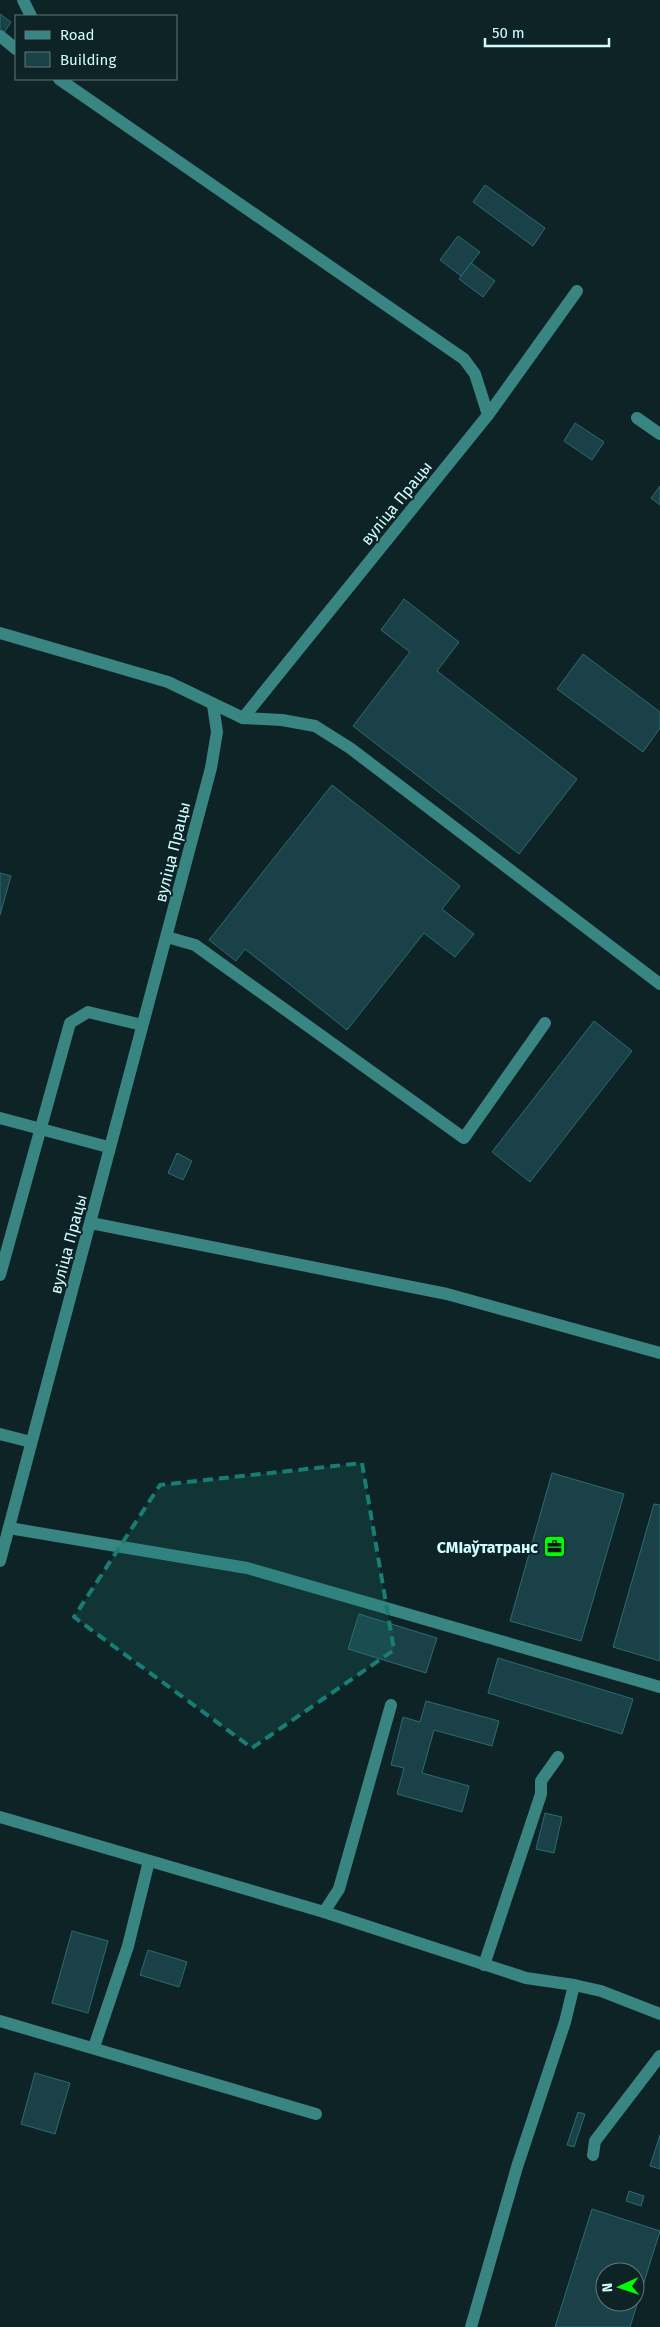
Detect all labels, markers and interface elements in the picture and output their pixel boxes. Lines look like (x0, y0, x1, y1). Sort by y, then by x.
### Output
legend (15, 15, 178, 80)
scale bar (485, 15, 609, 47)
text: 50 m (492, 24, 525, 42)
text: Road (60, 26, 95, 44)
text: Building (60, 51, 116, 69)
street label: вуліца Працы (357, 458, 436, 549)
street label: вуліца Працы (151, 800, 194, 904)
street label: вуліца Працы (46, 1192, 91, 1296)
office icon: СМІаўтатранс (542, 1535, 566, 1559)
place label: СМІаўтатранс (437, 1538, 538, 1557)
north arrow (595, 2262, 645, 2312)
text: N (599, 2283, 616, 2293)

